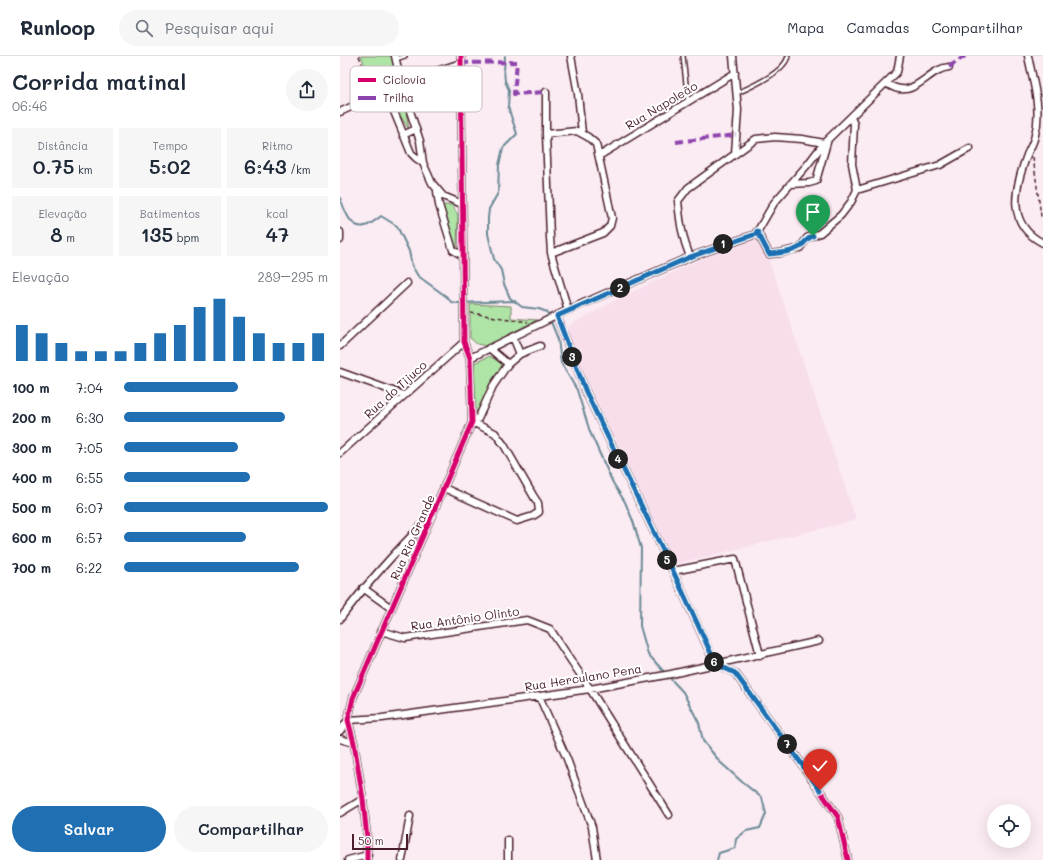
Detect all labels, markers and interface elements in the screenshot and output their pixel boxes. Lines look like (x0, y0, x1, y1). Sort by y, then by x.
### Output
search box (119, 10, 399, 46)
text: Runloop (20, 15, 95, 40)
icon: search (133, 17, 155, 39)
text: Pesquisar aqui (165, 18, 274, 38)
text: Mapa (787, 18, 825, 37)
text: Camadas (847, 18, 910, 37)
text: Compartilhar (932, 18, 1023, 37)
legend (350, 66, 482, 112)
text: Corrida matinal (12, 67, 186, 96)
button: share (286, 69, 328, 111)
text: Ciclovia (383, 72, 426, 87)
street label: Rua Napoleão (622, 77, 700, 133)
text: Trilha (383, 90, 414, 105)
text: 06:46 (12, 97, 47, 114)
text: Distância (37, 138, 88, 153)
text: Tempo (152, 138, 188, 153)
text: Ritmo (262, 138, 293, 153)
text: 0.75 (33, 153, 74, 179)
text: 5:02 (149, 153, 191, 179)
text: 6:43 (244, 153, 287, 179)
text: km (74, 162, 93, 177)
text: /km (287, 162, 311, 177)
pin (796, 195, 830, 236)
icon: arrive (802, 201, 824, 223)
text: Elevação (38, 206, 87, 221)
text: Batimentos (140, 206, 200, 221)
text: kcal (266, 206, 288, 221)
text: 8 (50, 221, 63, 247)
text: 135 (141, 221, 173, 247)
text: 47 (266, 221, 289, 247)
text: m (63, 230, 75, 245)
text: bpm (173, 230, 199, 245)
pin: 1 (713, 234, 733, 254)
text: 1 (721, 236, 725, 251)
text: Elevação (12, 268, 69, 285)
text: 289–295 m (258, 268, 328, 285)
pin: 2 (610, 278, 630, 298)
text: 2 (617, 280, 623, 295)
pin: 3 (562, 347, 582, 367)
text: 3 (569, 349, 575, 364)
street label: Rua do Tijuco (360, 357, 430, 421)
text: 100 m (12, 379, 49, 396)
text: 7:04 (76, 379, 103, 396)
text: 200 m (12, 409, 51, 426)
text: 6:30 (76, 409, 104, 426)
text: 300 m (12, 439, 52, 456)
text: 7:05 (76, 439, 103, 456)
pin: 4 (608, 449, 628, 469)
text: 4 (615, 451, 621, 466)
text: 400 m (12, 469, 52, 486)
text: 6:55 (76, 469, 103, 486)
street label: Rua Rio Grande (386, 492, 438, 582)
text: 500 m (12, 499, 51, 516)
text: 6:07 (76, 499, 103, 516)
text: 600 m (12, 529, 52, 546)
text: 6:57 (76, 529, 103, 546)
pin: 5 (657, 550, 677, 570)
text: 5 (664, 552, 670, 567)
text: 700 m (12, 559, 51, 576)
text: 6:22 (76, 559, 102, 576)
street label: Rua Antônio Olinto (410, 602, 520, 634)
pin: 6 (704, 652, 724, 672)
text: 6 (711, 654, 717, 669)
street label: Rua Herculano Pena (523, 660, 643, 694)
pin: 7 (777, 734, 797, 754)
text: 7 (784, 736, 790, 751)
pin (803, 749, 837, 790)
icon: check (809, 755, 831, 777)
map controls (987, 804, 1031, 848)
button: locate (987, 804, 1031, 848)
button: Salvar (12, 806, 166, 852)
button: Compartilhar (174, 806, 328, 852)
scale bar (352, 832, 408, 851)
text: 50 m (358, 833, 384, 848)

